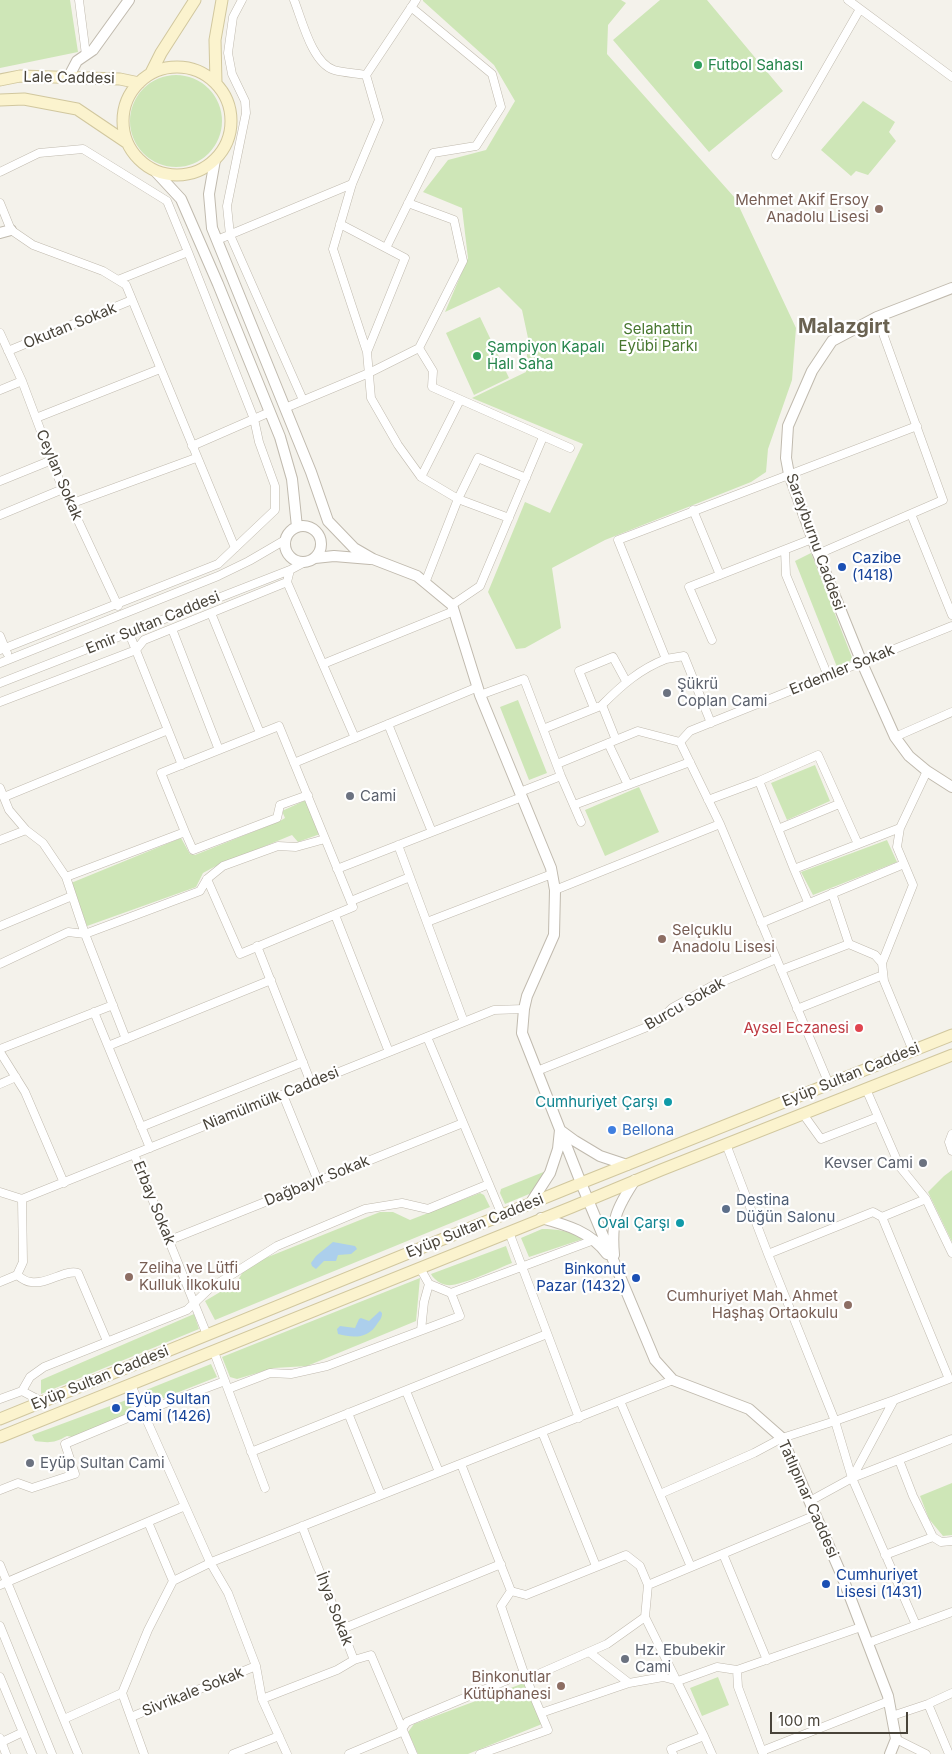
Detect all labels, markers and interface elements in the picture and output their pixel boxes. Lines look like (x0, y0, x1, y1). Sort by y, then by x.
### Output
place label: Futbol Sahası (708, 56, 803, 74)
marker: Futbol Sahası (692, 59, 704, 71)
street label: Lale Caddesi (23, 68, 115, 88)
place label: Mehmet Akif Ersoy Anadolu Lisesi (735, 191, 869, 226)
marker: Mehmet Akif Ersoy Anadolu Lisesi (873, 203, 885, 215)
street label: Okutan Sokak (21, 299, 119, 353)
district label: Malazgirt (798, 315, 890, 339)
park label: Selahattin Eyübi Parkı (618, 320, 698, 355)
place label: Şampiyon Kapalı Halı Saha (487, 338, 605, 373)
marker: Şampiyon Kapalı Halı Saha (471, 350, 483, 362)
street label: Ceylan Sokak (32, 427, 86, 523)
street label: Sarayburnu Caddesi (782, 471, 848, 613)
place label: Cazibe (1418) (852, 549, 901, 584)
marker: Cazibe (1418) (836, 561, 848, 573)
street label: Emir Sultan Caddesi (84, 588, 222, 658)
street label: Erdemler Sokak (787, 641, 897, 699)
place label: Şükrü Coplan Cami (677, 675, 767, 710)
marker: Şükrü Coplan Cami (661, 687, 673, 699)
place label: Cami (360, 787, 396, 805)
marker: Cami (344, 790, 356, 802)
place label: Selçuklu Anadolu Lisesi (672, 921, 775, 956)
marker: Selçuklu Anadolu Lisesi (656, 933, 668, 945)
street label: Burcu Sokak (642, 974, 728, 1034)
place label: Aysel Eczanesi (743, 1019, 849, 1037)
marker: Aysel Eczanesi (853, 1022, 865, 1034)
street label: Eyüp Sultan Caddesi (780, 1039, 922, 1111)
street label: Niamülmülk Caddesi (200, 1063, 342, 1135)
place label: Cumhuriyet Çarşı (535, 1093, 658, 1111)
marker: Cumhuriyet Çarşı (662, 1096, 674, 1108)
place label: Bellona (622, 1121, 674, 1139)
marker: Bellona (606, 1124, 618, 1136)
street label: Dağbayır Sokak (262, 1152, 372, 1210)
place label: Kevser Cami (824, 1154, 913, 1172)
marker: Kevser Cami (917, 1157, 929, 1169)
street label: Erbay Sokak (129, 1159, 179, 1247)
street label: Eyüp Sultan Caddesi (404, 1190, 546, 1262)
place label: Destina Düğün Salonu (736, 1191, 835, 1226)
marker: Destina Düğün Salonu (720, 1203, 732, 1215)
place label: Oval Çarşı (597, 1214, 670, 1232)
marker: Oval Çarşı (674, 1217, 686, 1229)
place label: Zeliha ve Lütfi Kulluk İlkokulu (139, 1259, 240, 1294)
place label: Binkonut Pazar (1432) (536, 1260, 626, 1295)
marker: Zeliha ve Lütfi Kulluk İlkokulu (123, 1271, 135, 1283)
marker: Binkonut Pazar (1432) (630, 1272, 642, 1284)
place label: Cumhuriyet Mah. Ahmet Haşhaş Ortaokulu (666, 1287, 838, 1322)
marker: Cumhuriyet Mah. Ahmet Haşhaş Ortaokulu (842, 1299, 854, 1311)
street label: Eyüp Sultan Caddesi (29, 1342, 171, 1414)
place label: Eyüp Sultan Cami (1426) (126, 1390, 212, 1425)
marker: Eyüp Sultan Cami (1426) (110, 1402, 122, 1414)
street label: Tatlıpınar Caddesi (774, 1437, 842, 1561)
place label: Eyüp Sultan Cami (40, 1454, 165, 1472)
marker: Eyüp Sultan Cami (24, 1457, 36, 1469)
place label: Cumhuriyet Lisesi (1431) (836, 1566, 923, 1601)
street label: İhya Sokak (312, 1570, 356, 1648)
marker: Cumhuriyet Lisesi (1431) (820, 1578, 832, 1590)
place label: Hz. Ebubekir Cami (635, 1641, 725, 1676)
marker: Hz. Ebubekir Cami (619, 1653, 631, 1665)
street label: Sivrikale Sokak (140, 1663, 246, 1721)
place label: Binkonutlar Kütüphanesi (463, 1668, 551, 1703)
marker: Binkonutlar Kütüphanesi (555, 1680, 567, 1692)
scale bar (772, 1702, 910, 1734)
text: 100 m (778, 1711, 820, 1730)

